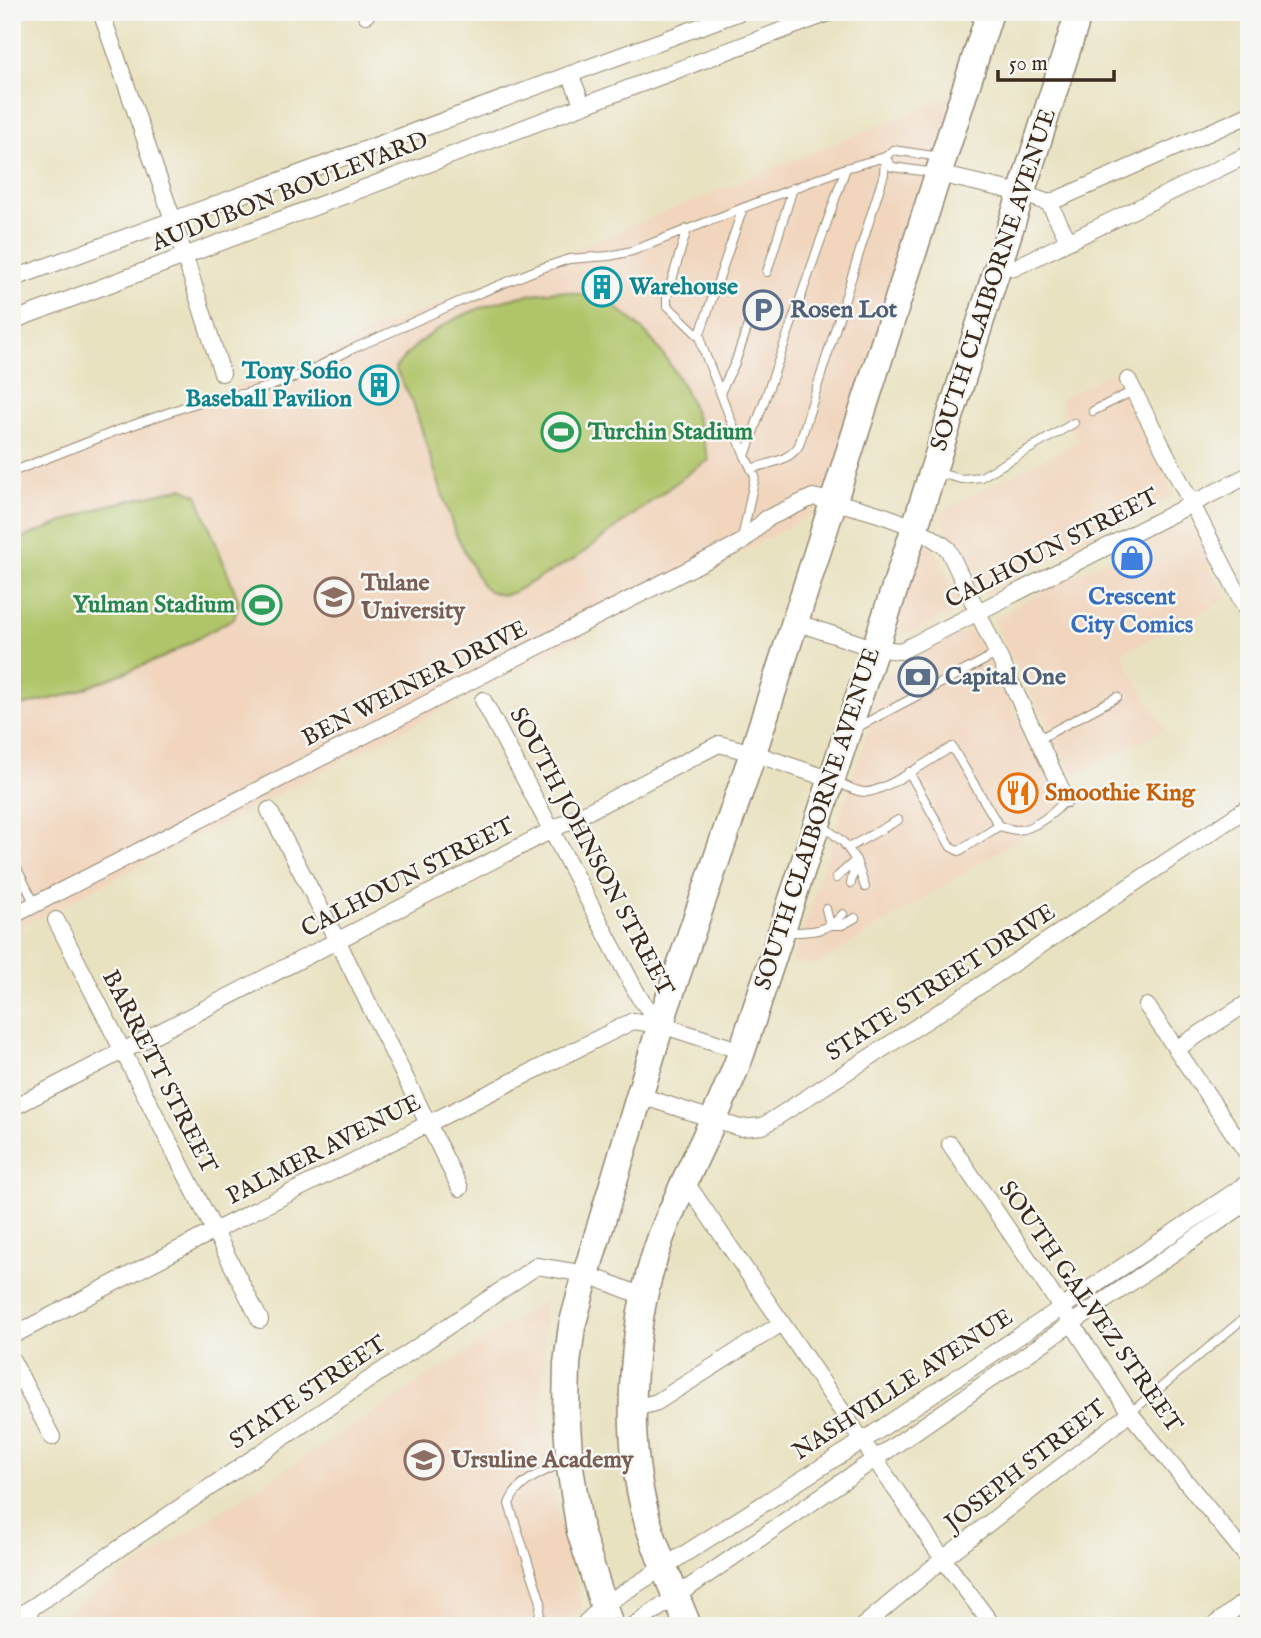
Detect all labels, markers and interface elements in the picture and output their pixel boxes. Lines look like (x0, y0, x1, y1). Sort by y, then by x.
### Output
scale bar (998, 38, 1114, 82)
text: 50 m (1009, 51, 1048, 78)
street label: SOUTH CLAIBORNE AVENUE (924, 105, 1064, 455)
street label: AUDUBON BOULEVARD (146, 125, 433, 259)
building icon: Warehouse (581, 266, 623, 308)
place label: Warehouse (628, 272, 738, 303)
parking icon: Rosen Lot (742, 289, 784, 331)
place label: Rosen Lot (790, 295, 898, 326)
place label: Tony Sofio Baseball Pavilion (185, 356, 352, 415)
building icon: Tony Sofio Baseball Pavilion (358, 364, 400, 406)
sports icon: Turchin Stadium (540, 411, 582, 453)
place label: Turchin Stadium (587, 417, 754, 448)
street label: CALHOUN STREET (940, 482, 1164, 616)
shop icon: Crescent City Comics (1111, 537, 1153, 579)
place label: Tulane University (360, 568, 466, 627)
school or university icon: Tulane University (313, 576, 355, 618)
place label: Crescent City Comics (1071, 582, 1194, 641)
sports icon: Yulman Stadium (241, 584, 283, 626)
place label: Yulman Stadium (73, 590, 235, 621)
street label: BEN WEINER DRIVE (297, 614, 533, 754)
street label: SOUTH CLAIBORNE AVENUE (748, 644, 888, 994)
bank icon: Capital One (897, 656, 939, 698)
place label: Capital One (945, 662, 1066, 693)
street label: SOUTH JOHNSON STREET (502, 702, 681, 1002)
restaurant icon: Smoothie King (997, 772, 1039, 814)
place label: Smoothie King (1045, 778, 1196, 809)
street label: CALHOUN STREET (296, 811, 520, 945)
street label: STATE STREET DRIVE (820, 897, 1062, 1069)
street label: BARRETT STREET (94, 965, 224, 1179)
street label: PALMER AVENUE (221, 1088, 427, 1212)
street label: SOUTH GALVEZ STREET (991, 1175, 1189, 1439)
street label: NASHVILLE AVENUE (787, 1302, 1019, 1468)
street label: STATE STREET (224, 1329, 393, 1457)
street label: JOSEPH STREET (937, 1393, 1113, 1541)
school or university icon: Ursuline Academy (403, 1439, 445, 1481)
place label: Ursuline Academy (450, 1445, 634, 1476)

